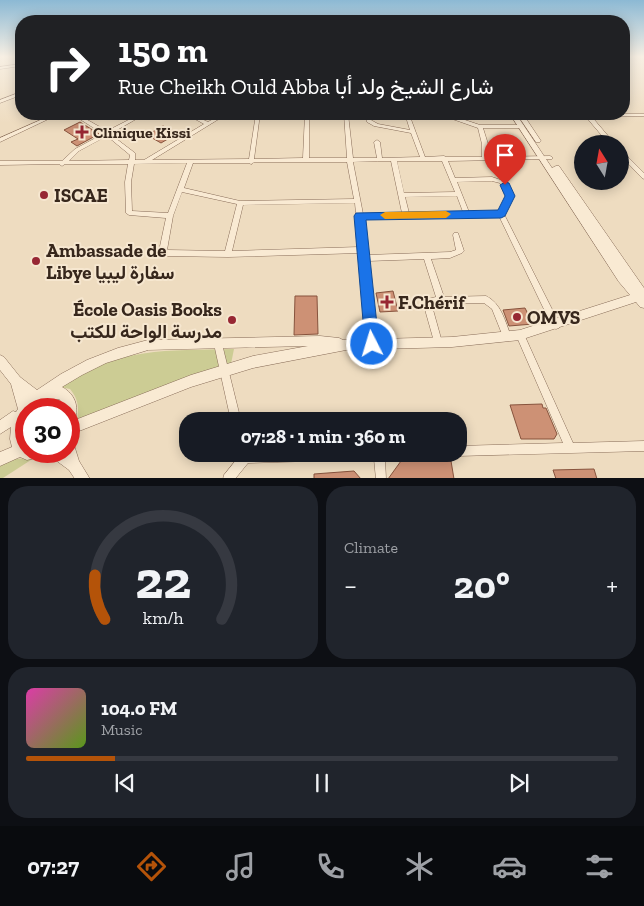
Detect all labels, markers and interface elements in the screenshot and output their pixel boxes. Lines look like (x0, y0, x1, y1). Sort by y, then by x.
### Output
text: 150 m (118, 29, 208, 71)
icon: right (35, 35, 100, 100)
text: Rue Cheikh Ould Abba شارع الشيخ ولد أبا (118, 73, 494, 100)
place label: Clinique Kissi (93, 123, 191, 142)
marker: Clinique Kissi (75, 125, 89, 139)
pin (484, 134, 526, 185)
north arrow (574, 135, 629, 190)
map controls (574, 135, 629, 190)
icon: arrive (491, 141, 519, 169)
place label: ISCAE (54, 184, 108, 207)
marker: ISCAE (38, 189, 50, 201)
place label: Ambassade de Libye سفارة ليبيا (46, 239, 174, 285)
marker: Ambassade de Libye سفارة ليبيا (30, 255, 42, 267)
place label: F.Chérif (398, 291, 467, 314)
marker: F.Chérif (380, 295, 394, 309)
place label: École Oasis Books مدرسة الواحة للكتب (70, 298, 222, 344)
place label: OMVS (527, 306, 580, 329)
marker: OMVS (511, 311, 523, 323)
marker: École Oasis Books مدرسة الواحة للكتب (226, 314, 238, 326)
position arrow (345, 317, 397, 369)
speed limit sign: 30 (15, 398, 80, 463)
text: 07:28 · 1 min · 360 m (241, 425, 405, 448)
text: Climate (344, 538, 398, 557)
text: 22 (135, 549, 191, 611)
text: 20° (454, 562, 510, 608)
text: − (344, 569, 357, 602)
text: + (606, 569, 618, 602)
text: km/h (143, 607, 183, 629)
text: 104.0 FM (101, 697, 177, 720)
text: Music (101, 720, 143, 739)
icon: previous (111, 769, 139, 797)
icon: pause (308, 769, 336, 797)
icon: next (505, 769, 533, 797)
icon: directions (134, 849, 169, 884)
icon: music (223, 849, 258, 884)
icon: phone (313, 849, 348, 884)
icon: climate (402, 849, 437, 884)
icon: car (492, 849, 527, 884)
icon: filters (582, 849, 617, 884)
text: 07:27 (27, 853, 79, 880)

